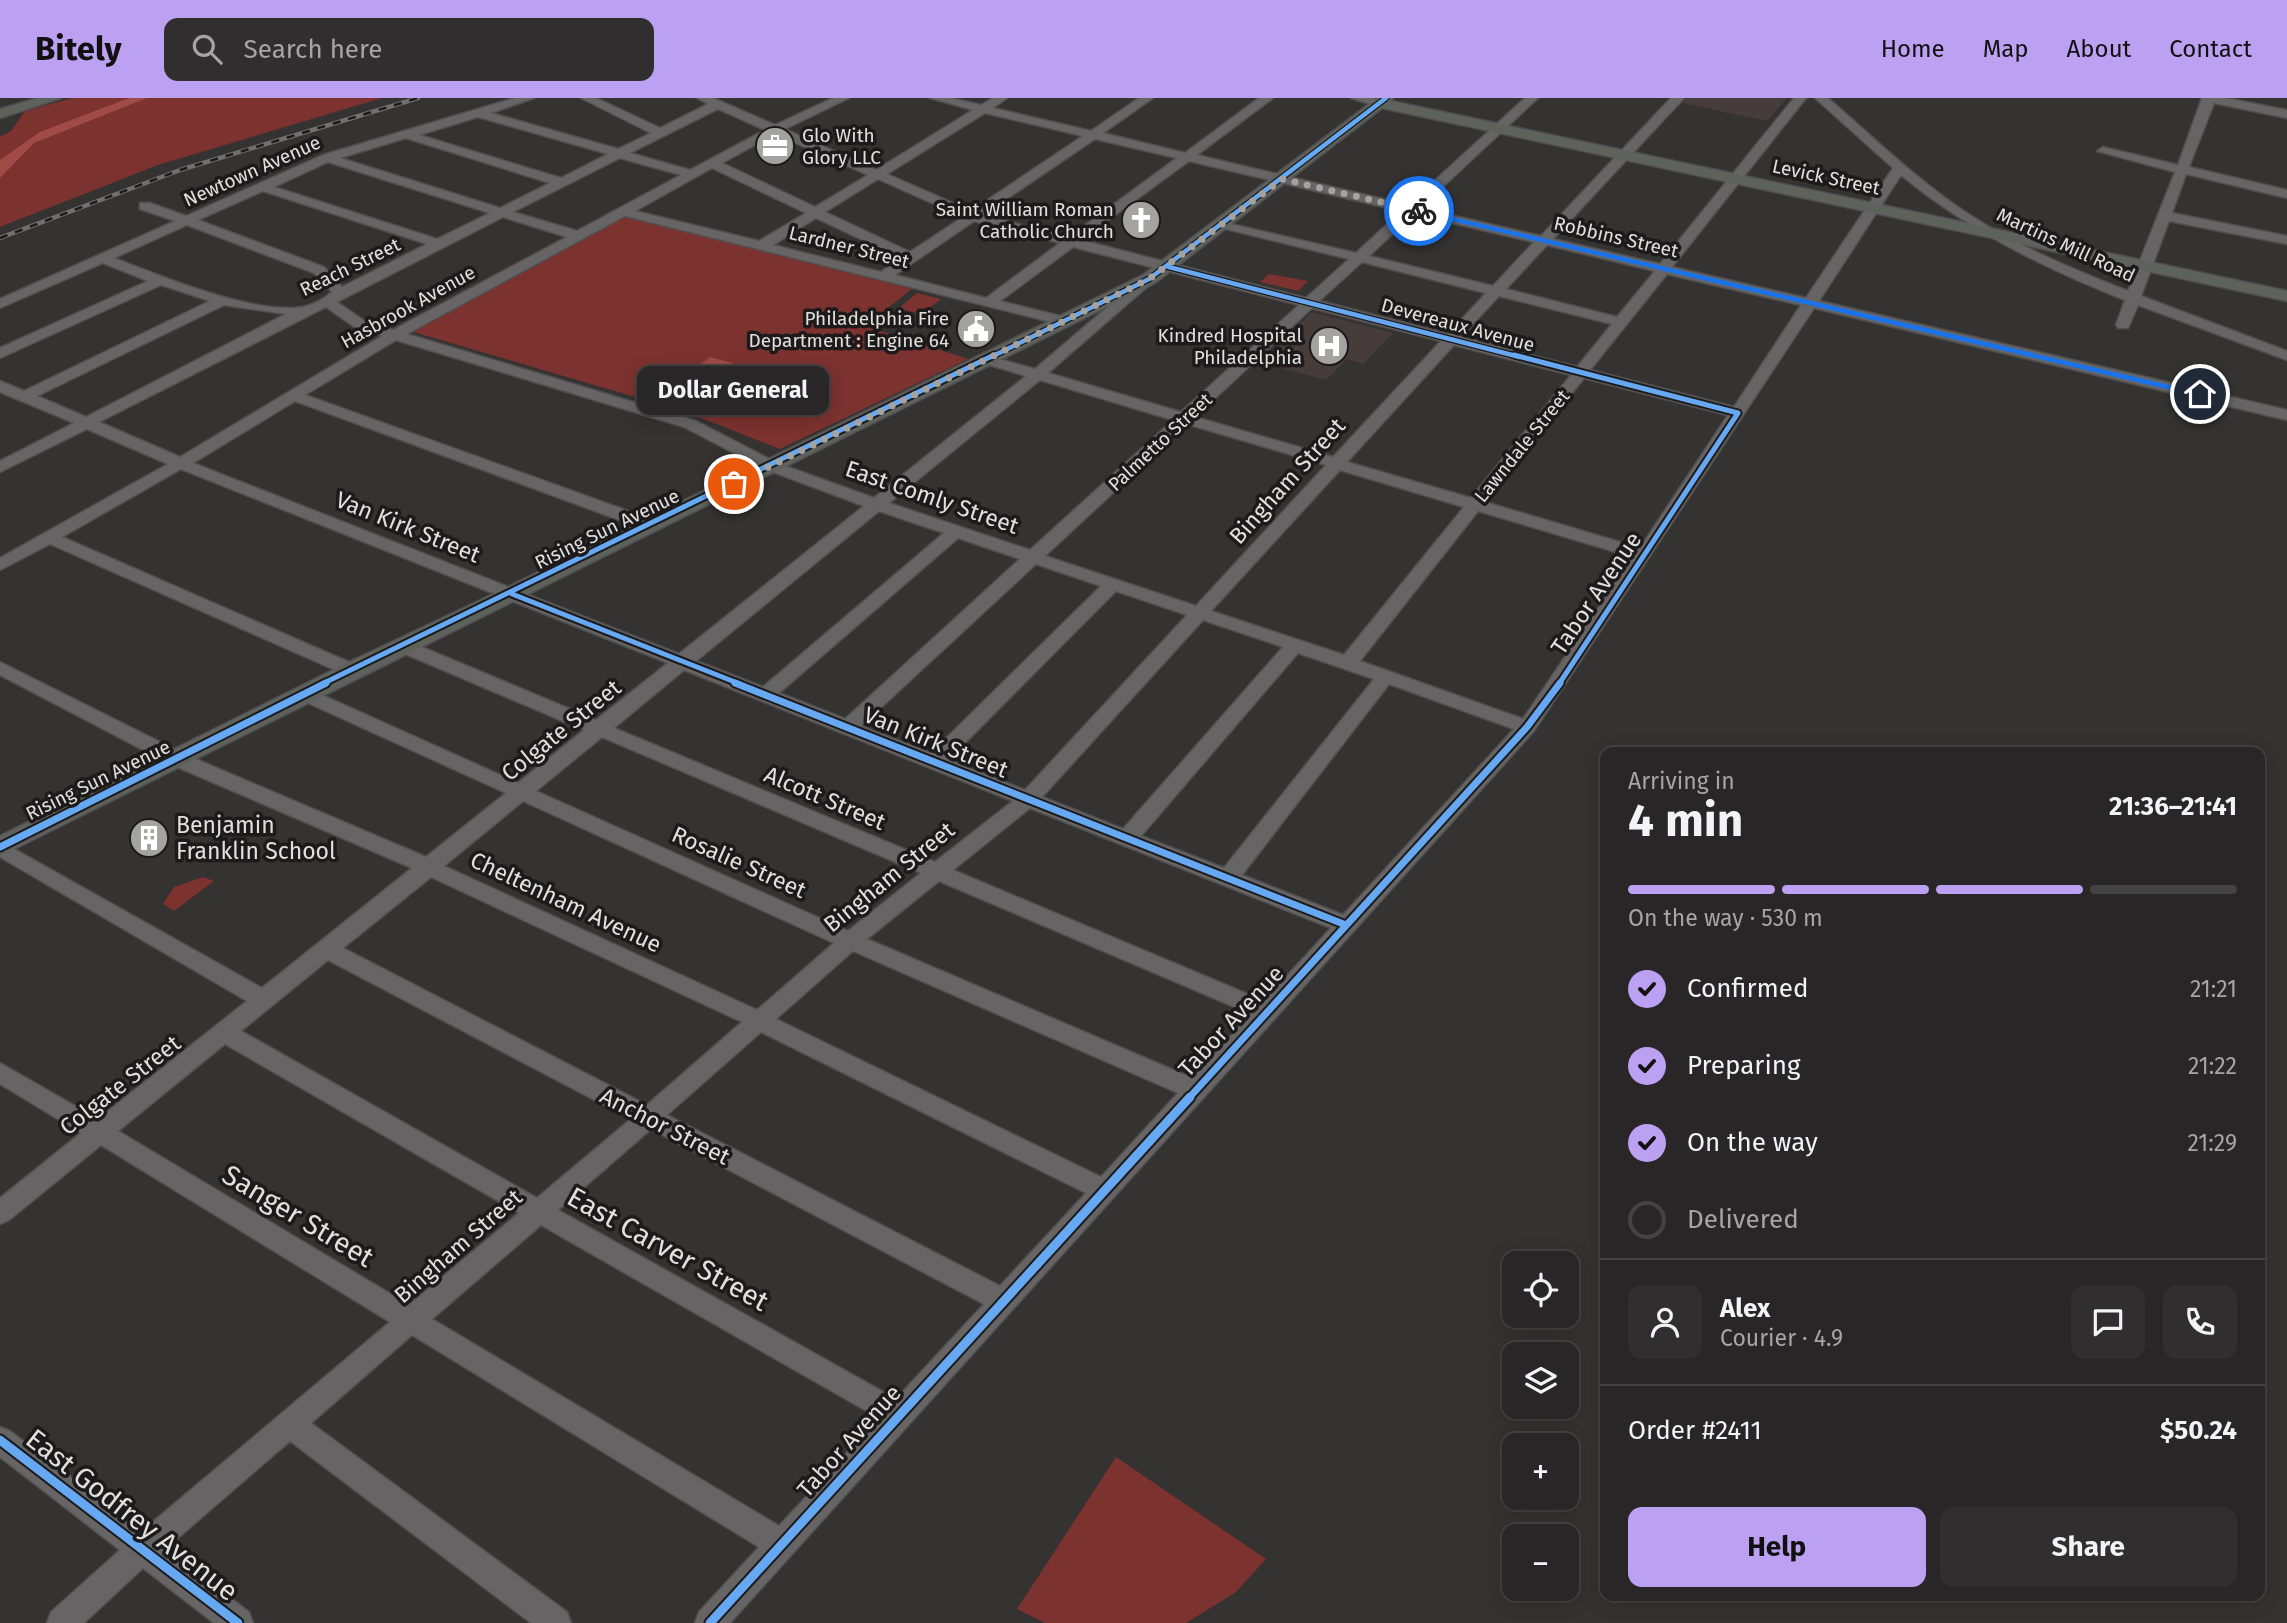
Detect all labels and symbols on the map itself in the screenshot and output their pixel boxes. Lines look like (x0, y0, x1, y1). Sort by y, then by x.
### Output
place label: Glo With Glory LLC (802, 124, 881, 169)
office icon: Glo With Glory LLC (754, 125, 796, 167)
street label: Newtown Avenue (180, 131, 324, 211)
street label: Levick Street (1770, 154, 1882, 200)
courier (1384, 176, 1454, 246)
place label: Saint William Roman Catholic Church (936, 198, 1114, 243)
church icon: Saint William Roman Catholic Church (1120, 199, 1162, 241)
street label: Martins Mill Road (1993, 203, 2139, 287)
street label: Robbins Street (1552, 212, 1681, 263)
street label: Lardner Street (786, 221, 912, 273)
street label: Reach Street (296, 233, 404, 301)
street label: Hasbrook Avenue (337, 261, 479, 353)
street label: Devereaux Avenue (1379, 293, 1537, 357)
place label: Philadelphia Fire Department : Engine 64 (748, 307, 949, 352)
public building icon: Philadelphia Fire Department : Engine 64 (955, 308, 997, 350)
place label: Kindred Hospital Philadelphia (1157, 324, 1302, 369)
hospital icon: Kindred Hospital Philadelphia (1308, 325, 1350, 367)
pin (2170, 364, 2230, 424)
callout: Dollar General (638, 365, 830, 414)
street label: Lawndale Street (1470, 385, 1575, 507)
street label: Palmetto Street (1103, 388, 1217, 496)
street label: Bingham Street (1223, 412, 1351, 550)
pin (704, 454, 764, 514)
street label: East Comly Street (842, 454, 1023, 540)
street label: Rising Sun Avenue (531, 484, 683, 574)
street label: Van Kirk Street (332, 485, 485, 569)
street label: Tabor Avenue (1545, 526, 1647, 660)
street label: Colgate Street (496, 673, 627, 787)
street label: Van Kirk Street (860, 700, 1013, 784)
street label: Rising Sun Avenue (22, 735, 174, 825)
street label: Alcott Street (760, 760, 890, 836)
place label: Benjamin Franklin School (176, 811, 336, 865)
street label: Bingham Street (818, 815, 961, 938)
building icon: Benjamin Franklin School (128, 817, 170, 859)
street label: Rosalie Street (668, 820, 811, 904)
street label: Cheltenham Avenue (466, 845, 666, 959)
street label: Tabor Avenue (1172, 960, 1290, 1082)
street label: Colgate Street (54, 1029, 187, 1141)
street label: Anchor Street (595, 1081, 735, 1171)
street label: Sanger Street (216, 1158, 380, 1274)
street label: East Carver Street (562, 1180, 775, 1318)
street label: Bingham Street (388, 1182, 528, 1309)
street label: Tabor Avenue (791, 1379, 907, 1503)
street label: East Godfrey Avenue (20, 1422, 244, 1608)

